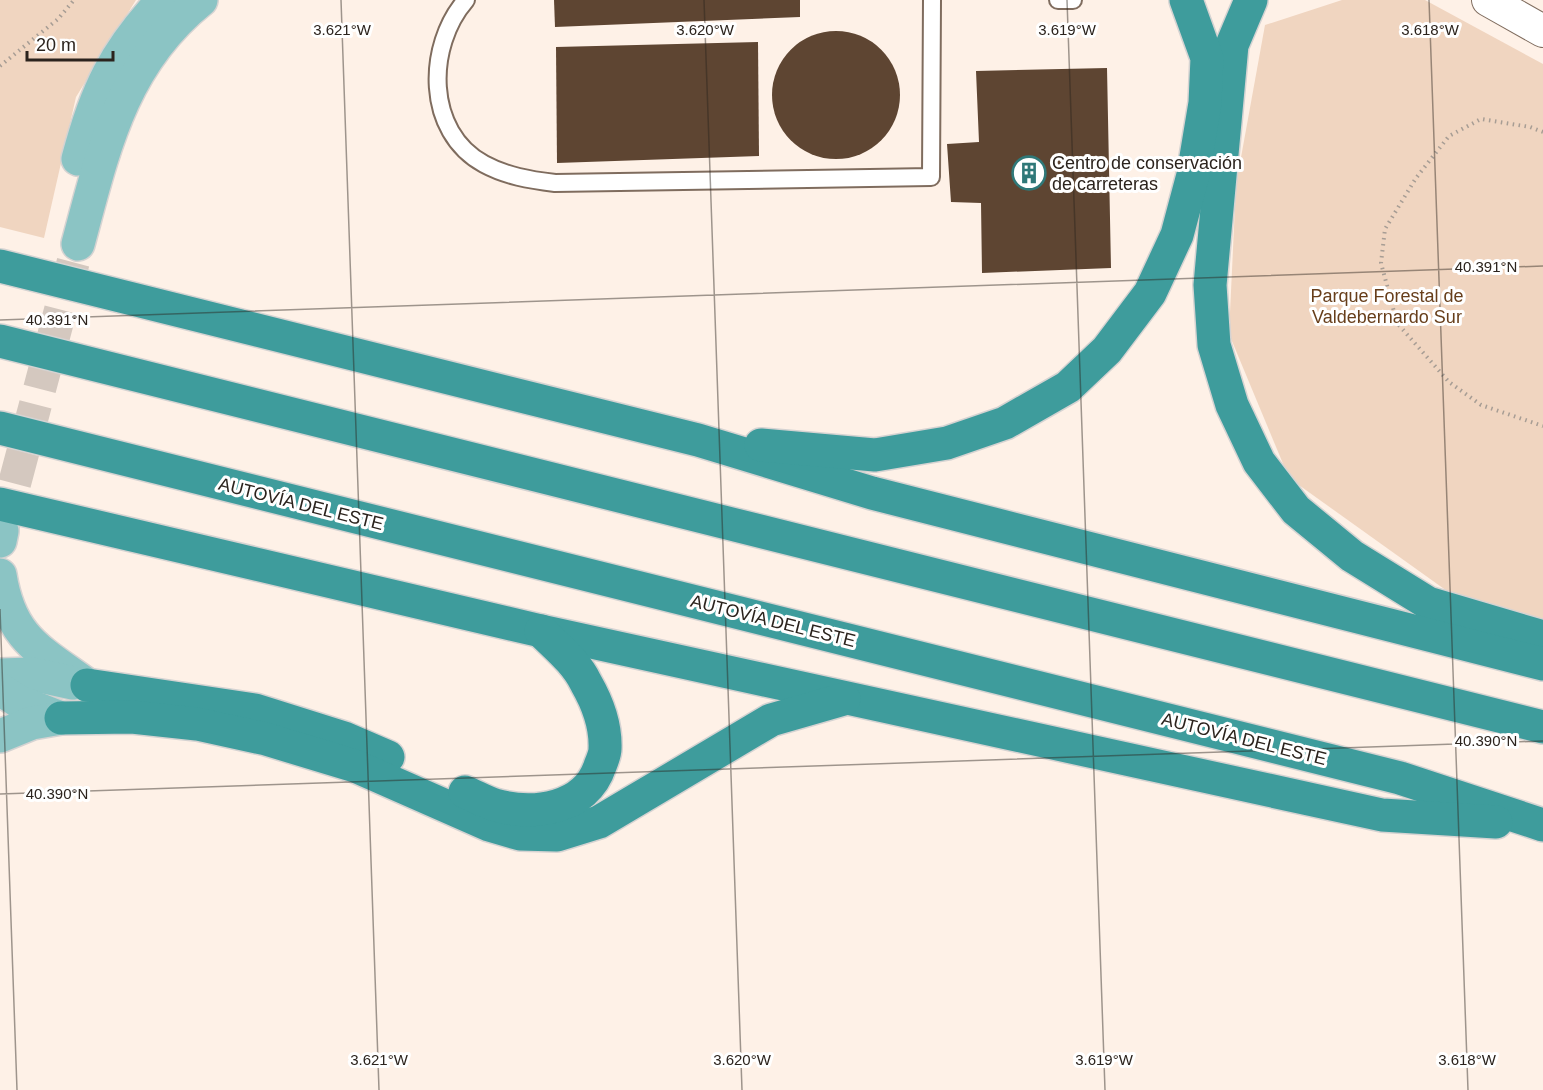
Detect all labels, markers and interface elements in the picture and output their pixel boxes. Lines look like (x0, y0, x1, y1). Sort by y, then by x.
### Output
text: 3.621°W (313, 21, 372, 38)
text: 3.620°W (676, 21, 735, 38)
text: 3.619°W (1038, 21, 1097, 38)
text: 3.618°W (1401, 21, 1460, 38)
scale bar (27, 24, 112, 62)
text: 20 m (36, 35, 76, 55)
place label: Centro de conservación de carreteras (1052, 153, 1242, 194)
building icon: Centro de conservación de carreteras (1011, 155, 1047, 191)
text: 40.391°N (1455, 258, 1517, 275)
park label: Parque Forestal de Valdebernardo Sur (1310, 286, 1464, 327)
text: 40.391°N (26, 311, 88, 328)
street label: AUTOVÍA DEL ESTE (217, 474, 385, 534)
street label: AUTOVÍA DEL ESTE (689, 591, 857, 651)
street label: AUTOVÍA DEL ESTE (1160, 709, 1328, 769)
text: 40.390°N (1455, 732, 1517, 749)
text: 40.390°N (26, 785, 88, 802)
text: 3.621°W (350, 1051, 409, 1068)
text: 3.620°W (713, 1051, 772, 1068)
text: 3.619°W (1075, 1051, 1134, 1068)
text: 3.618°W (1438, 1051, 1497, 1068)

